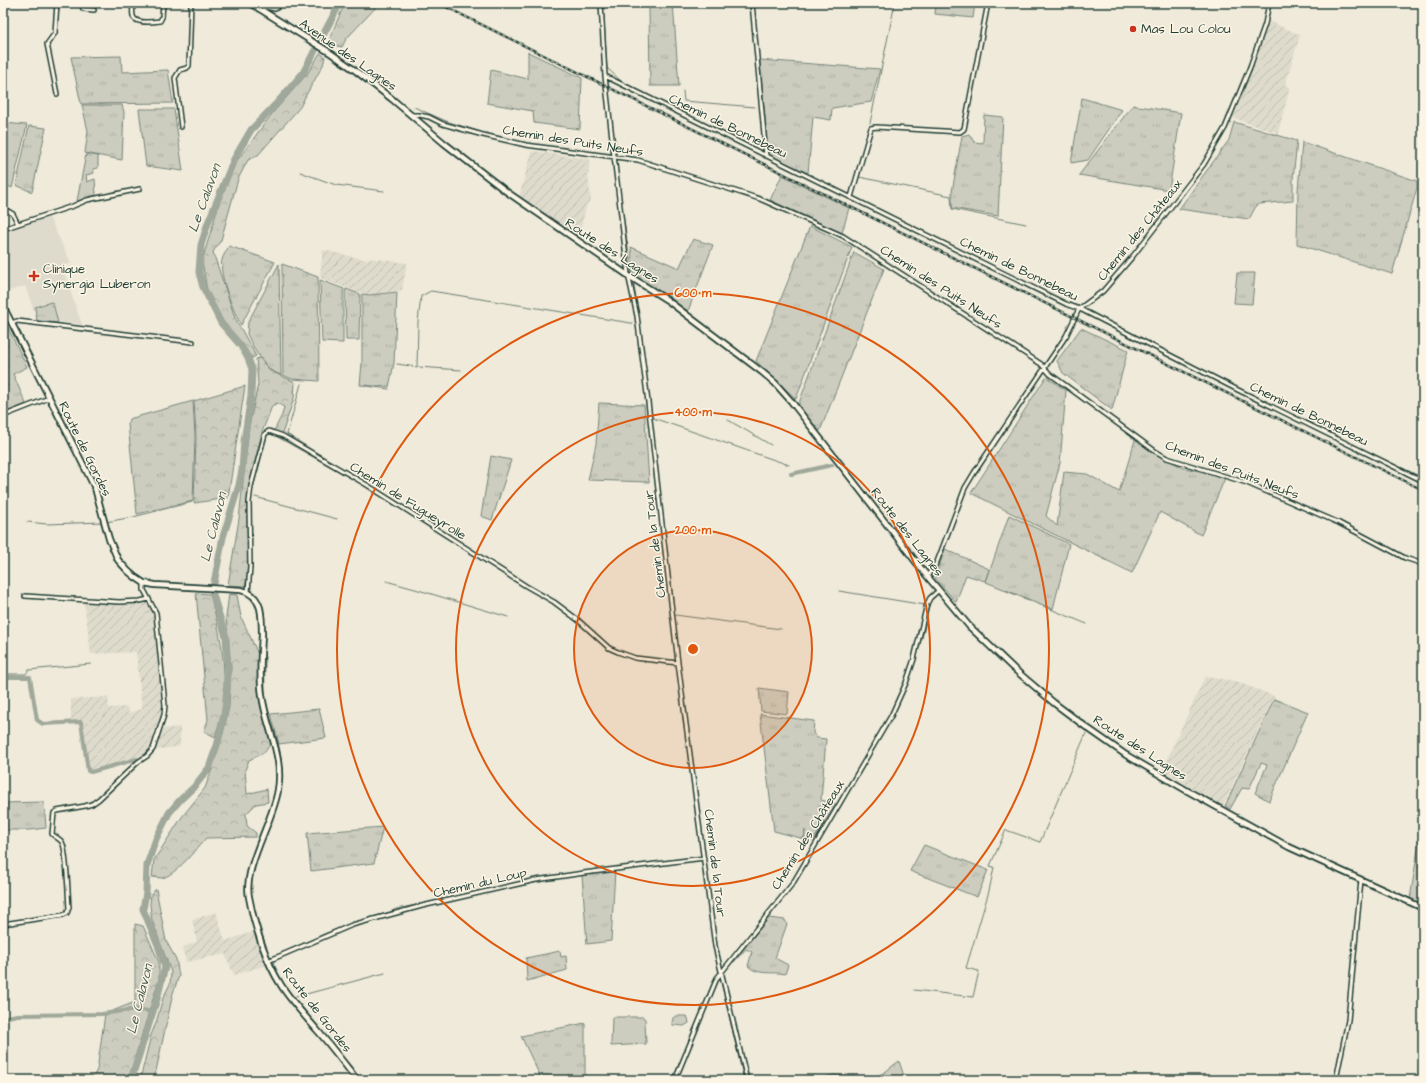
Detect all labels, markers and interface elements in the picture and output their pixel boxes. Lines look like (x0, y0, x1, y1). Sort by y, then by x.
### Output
street label: Avenue des Lagnes (295, 15, 401, 97)
place label: Mas Lou Colou (1141, 20, 1231, 38)
marker: Mas Lou Colou (1128, 24, 1138, 34)
street label: Chemin de Bonnebeau (666, 90, 790, 163)
street label: Chemin des Puits Neufs (502, 121, 645, 161)
water label: Le Calavon (183, 160, 227, 235)
street label: Chemin des Châteaux (1093, 175, 1187, 285)
street label: Route des Lagnes (561, 214, 663, 289)
street label: Chemin de Bonnebeau (957, 233, 1081, 306)
street label: Chemin des Puits Neufs (877, 241, 1006, 333)
place label: Clinique Synergia Luberon (43, 260, 151, 294)
marker: Clinique Synergia Luberon (28, 270, 40, 282)
text: 600 m (675, 285, 712, 302)
street label: Chemin de Bonnebeau (1247, 378, 1371, 451)
street label: Route de Gordes (54, 399, 116, 500)
text: 400 m (674, 404, 712, 421)
street label: Chemin des Puits Neufs (1163, 436, 1302, 504)
street label: Chemin de Fugueyrolle (346, 458, 470, 545)
street label: Route des Lagnes (866, 484, 948, 581)
water label: Le Calavon (196, 489, 233, 564)
street label: Chemin de la Tour (639, 489, 671, 599)
text: 200 m (674, 522, 712, 539)
centre of rings (686, 642, 700, 656)
street label: Route des Lagnes (1089, 711, 1191, 786)
street label: Chemin des Châteaux (767, 776, 849, 893)
street label: Chemin de la Tour (699, 808, 731, 918)
street label: Chemin du Loup (432, 864, 528, 902)
water label: Le Calavon (122, 961, 159, 1036)
street label: Route de Gordes (278, 964, 356, 1057)

